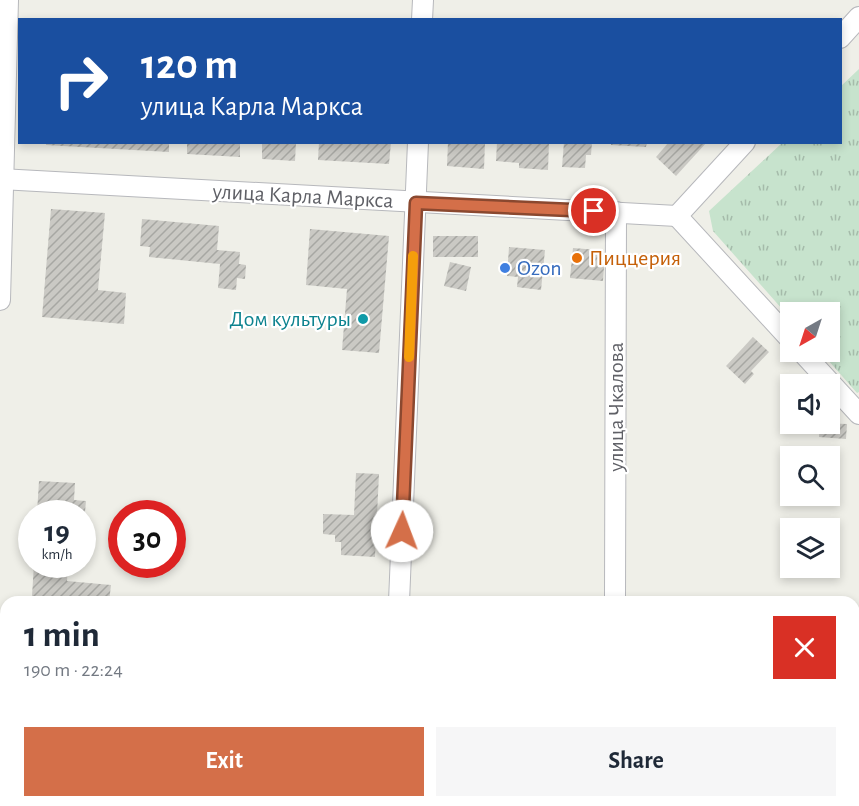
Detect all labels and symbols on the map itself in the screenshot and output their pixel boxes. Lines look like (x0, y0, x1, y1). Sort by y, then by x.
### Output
street label: улица Карла Маркса (211, 180, 394, 212)
pin (568, 185, 619, 236)
place label: Пиццерия (589, 247, 681, 269)
marker: Пиццерия (570, 251, 584, 265)
place label: Ozon (517, 257, 562, 279)
marker: Ozon (498, 261, 512, 275)
north arrow (780, 302, 840, 362)
place label: Дом культуры (230, 308, 351, 330)
marker: Дом культуры (356, 312, 370, 326)
street label: улица Чкалова (605, 342, 627, 473)
position arrow (370, 499, 434, 563)
speed limit sign: 30 (108, 500, 186, 578)

